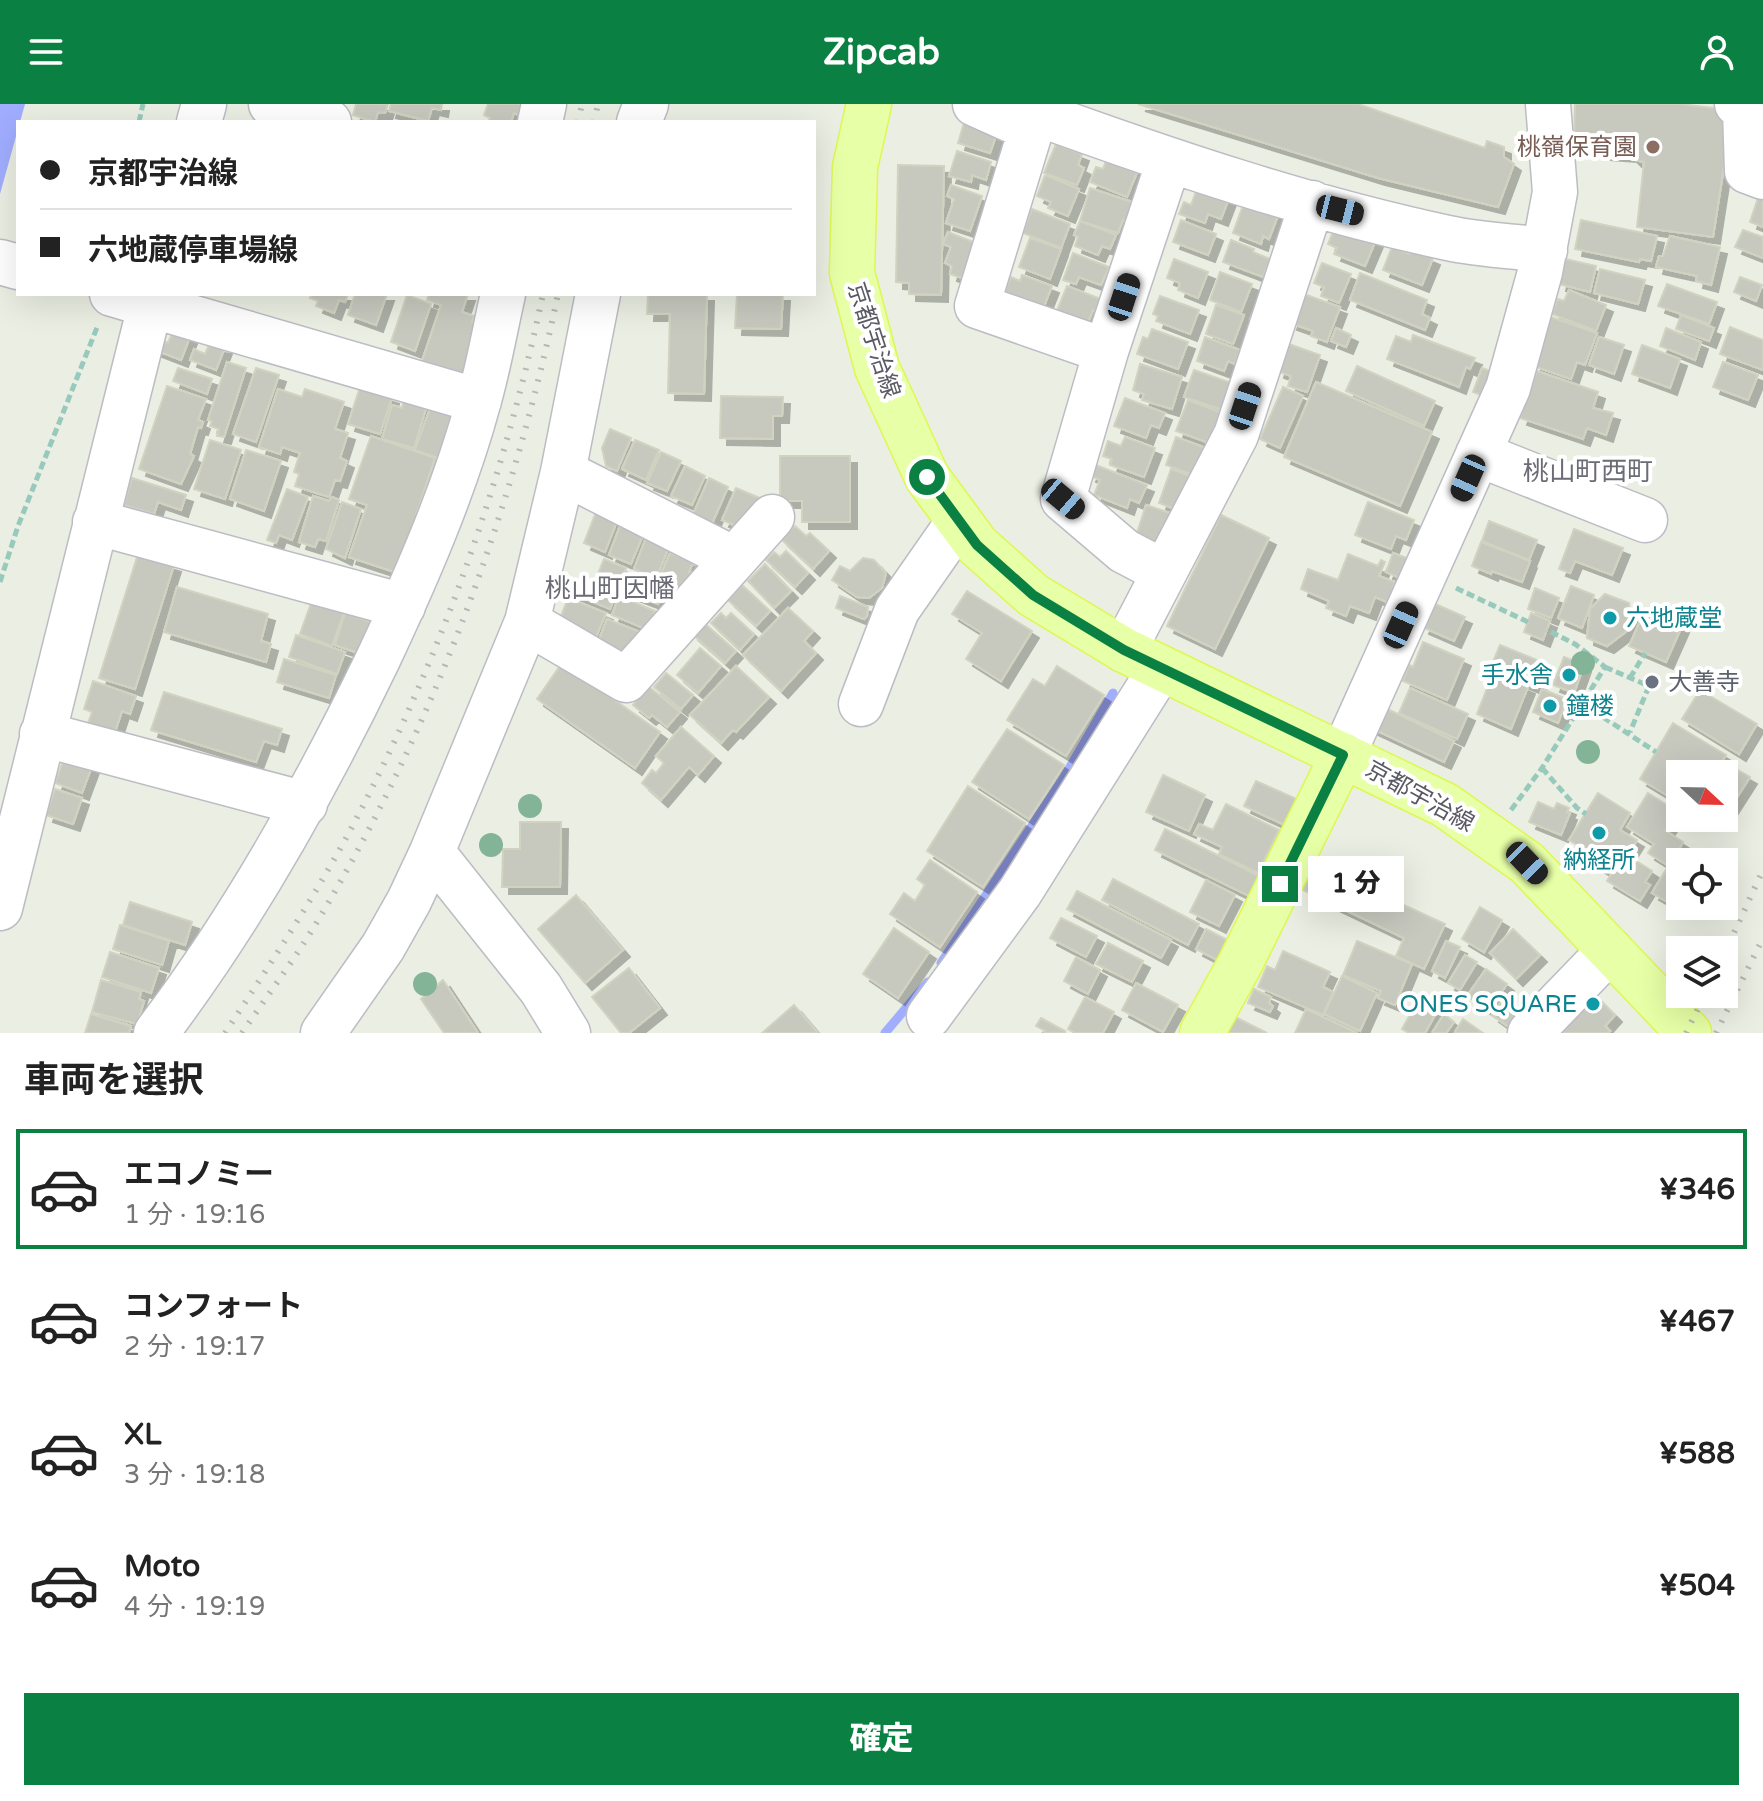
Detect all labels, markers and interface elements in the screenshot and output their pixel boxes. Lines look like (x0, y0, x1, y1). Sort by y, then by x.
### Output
icon: menu (24, 30, 68, 74)
icon: person (1695, 30, 1739, 74)
text: Zipcab (823, 31, 940, 74)
place label: 桃嶺保育園 (1517, 133, 1637, 162)
marker: 桃嶺保育園 (1644, 138, 1662, 156)
text: 京都宇治線 (88, 155, 238, 192)
car (1314, 193, 1366, 227)
text: 六地蔵停車場線 (88, 232, 298, 269)
car (1105, 270, 1143, 324)
street label: 京都宇治線 (841, 279, 906, 402)
car (1226, 379, 1264, 433)
car (1447, 451, 1489, 505)
district label: 桃山町西町 (1523, 456, 1653, 487)
route start (909, 459, 945, 495)
car (1037, 474, 1089, 524)
district label: 桃山町因幡 (545, 573, 675, 604)
car (1380, 598, 1422, 652)
place label: 六地蔵堂 (1626, 604, 1722, 633)
marker: 六地蔵堂 (1601, 609, 1619, 627)
place label: 手水舎 (1481, 661, 1553, 690)
marker: 手水舎 (1560, 666, 1578, 684)
place label: 大善寺 (1668, 668, 1740, 697)
marker: 大善寺 (1643, 673, 1661, 691)
place label: 鐘楼 (1566, 692, 1614, 721)
marker: 鐘楼 (1541, 697, 1559, 715)
street label: 京都宇治線 (1360, 755, 1479, 838)
north arrow (1666, 760, 1738, 832)
map controls (1666, 760, 1738, 1008)
marker: 納経所 (1590, 824, 1608, 842)
car (1502, 837, 1552, 889)
place label: 納経所 (1563, 846, 1635, 875)
button: locate (1666, 848, 1738, 920)
callout: 1 分 (1308, 856, 1404, 912)
route end (1262, 866, 1298, 902)
text: 1 分 (1331, 868, 1381, 899)
button: layers (1666, 936, 1738, 1008)
place label: ONES SQUARE (1400, 990, 1577, 1019)
marker: ONES SQUARE (1584, 995, 1602, 1013)
text: 車両を選択 (24, 1059, 204, 1102)
icon: car (28, 1153, 100, 1225)
text: エコノミー (124, 1156, 274, 1193)
text: ¥346 (1659, 1171, 1735, 1208)
text: 1 分 · 19:16 (124, 1199, 265, 1230)
icon: car (28, 1285, 100, 1357)
text: コンフォート (124, 1288, 303, 1325)
text: ¥467 (1659, 1303, 1735, 1340)
text: 2 分 · 19:17 (124, 1331, 265, 1362)
text: XL (124, 1416, 161, 1453)
icon: car (28, 1417, 100, 1489)
text: ¥588 (1659, 1435, 1735, 1472)
text: 3 分 · 19:18 (124, 1459, 265, 1490)
text: Moto (124, 1548, 200, 1585)
icon: car (28, 1549, 100, 1621)
text: ¥504 (1659, 1567, 1735, 1604)
text: 4 分 · 19:19 (124, 1591, 265, 1622)
button: 確定 (24, 1693, 1739, 1785)

